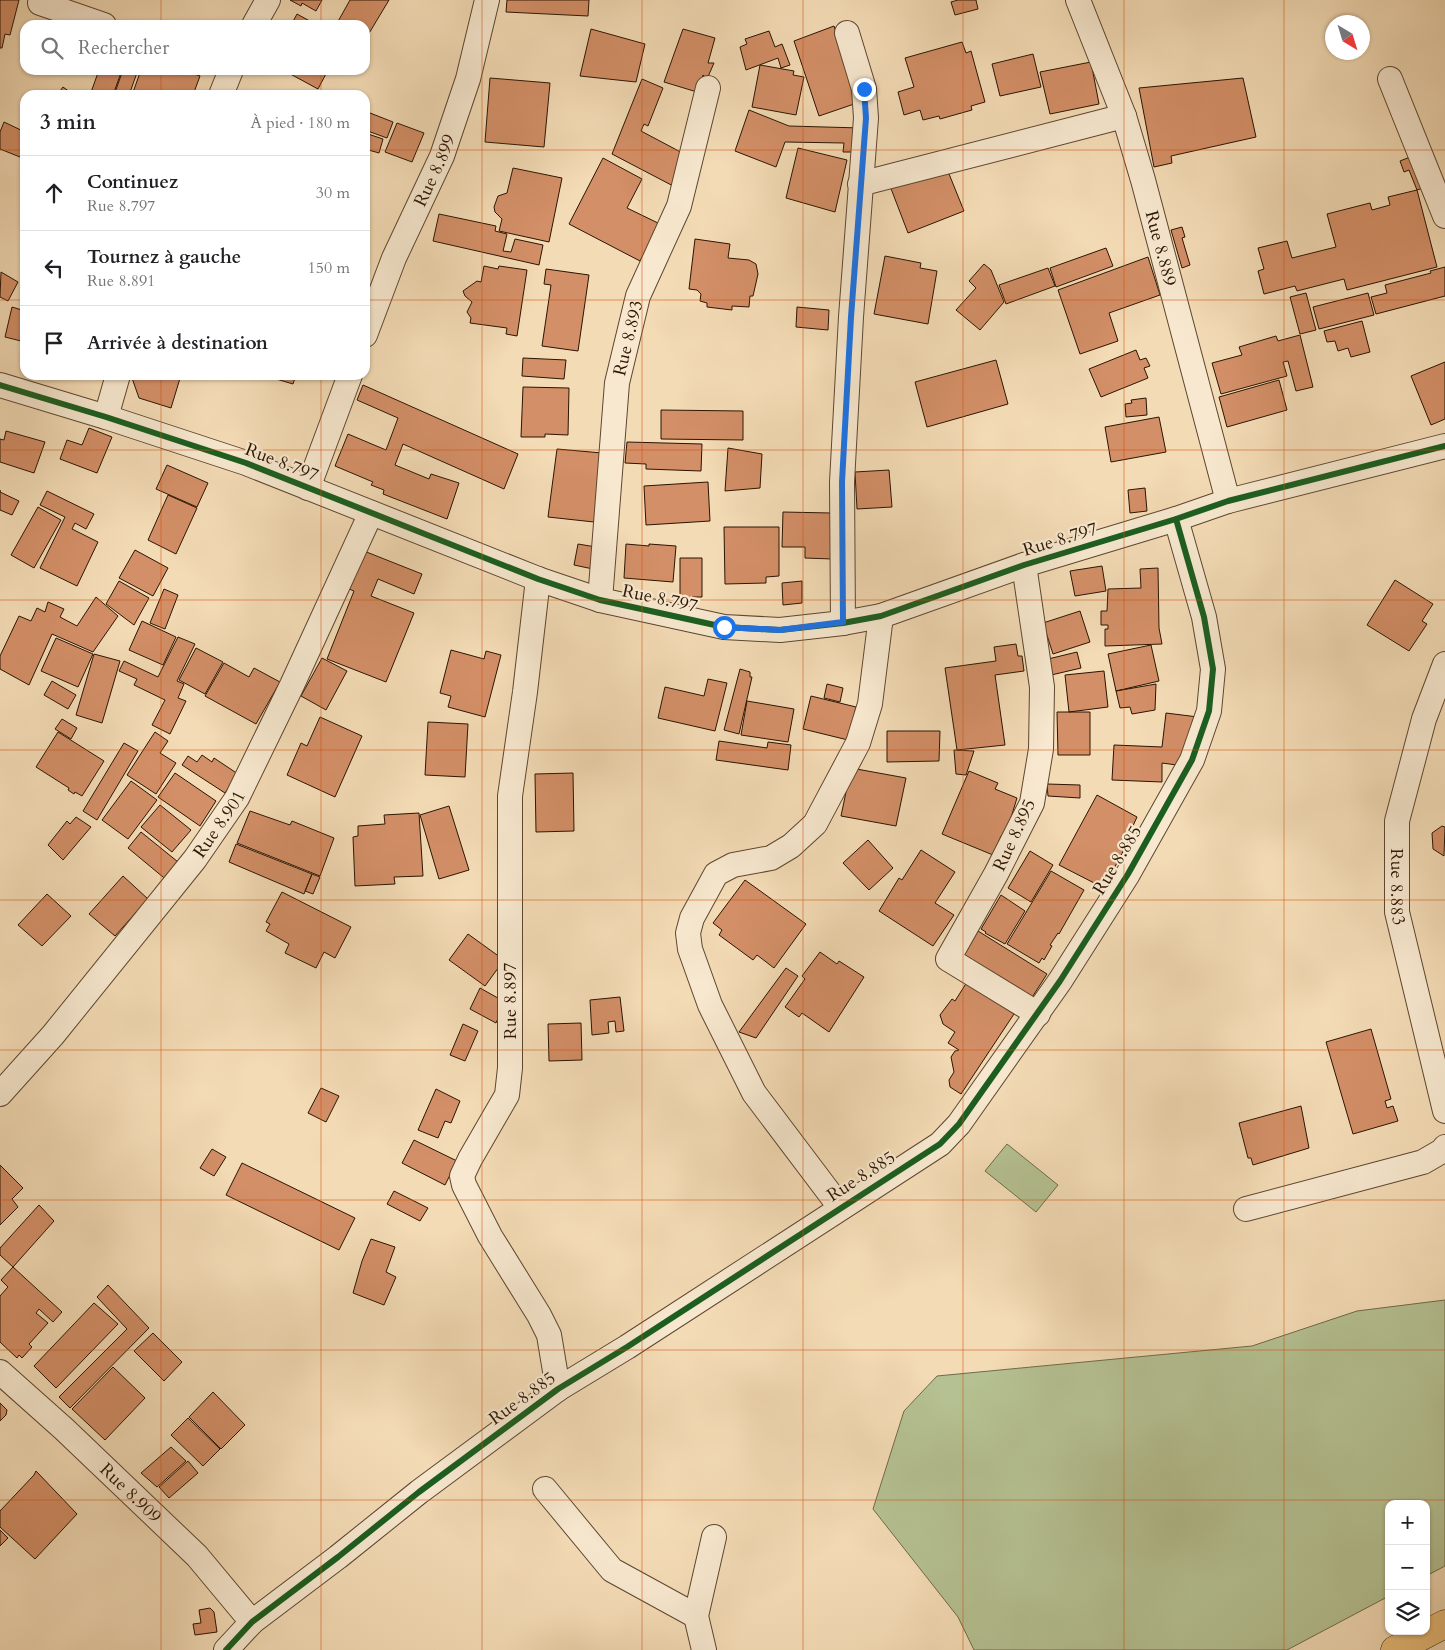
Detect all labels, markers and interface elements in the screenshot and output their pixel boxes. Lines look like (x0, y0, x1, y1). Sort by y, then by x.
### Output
north arrow (1325, 15, 1370, 60)
search box (20, 20, 370, 75)
icon: search (38, 34, 66, 62)
text: Rechercher (78, 35, 169, 61)
route end (853, 78, 876, 101)
text: 3 min (40, 108, 96, 137)
text: À pied · 180 m (250, 112, 350, 134)
street label: Rue 8.899 (408, 131, 461, 211)
text: Continuez (87, 169, 178, 195)
icon: ahead (40, 179, 68, 207)
text: 30 m (316, 182, 350, 204)
text: Rue 8.797 (87, 195, 155, 217)
street label: Rue 8.889 (1139, 208, 1182, 289)
text: Tournez à gauche (87, 244, 241, 270)
icon: left (40, 254, 68, 282)
text: 150 m (308, 257, 350, 279)
text: Rue 8.891 (87, 270, 155, 292)
street label: Rue 8.893 (607, 298, 650, 378)
icon: arrive (40, 329, 68, 357)
text: Arrivée à destination (87, 330, 268, 356)
street label: Rue 8.797 (241, 437, 322, 488)
street label: Rue 8.797 (1020, 516, 1101, 563)
street label: Rue 8.797 (620, 578, 700, 619)
route start (713, 616, 736, 639)
street label: Rue 8.901 (187, 787, 252, 863)
street label: Rue 8.895 (987, 795, 1042, 875)
street label: Rue 8.885 (1087, 821, 1148, 900)
street label: Rue 8.883 (1384, 848, 1412, 928)
street label: Rue 8.897 (498, 963, 523, 1039)
street label: Rue 8.885 (822, 1145, 900, 1208)
street label: Rue 8.885 (484, 1366, 561, 1431)
street label: Rue 8.909 (94, 1458, 167, 1529)
map controls (1385, 1500, 1430, 1635)
button: + (1385, 1500, 1430, 1545)
button: − (1385, 1545, 1430, 1590)
button: layers (1385, 1590, 1430, 1635)

